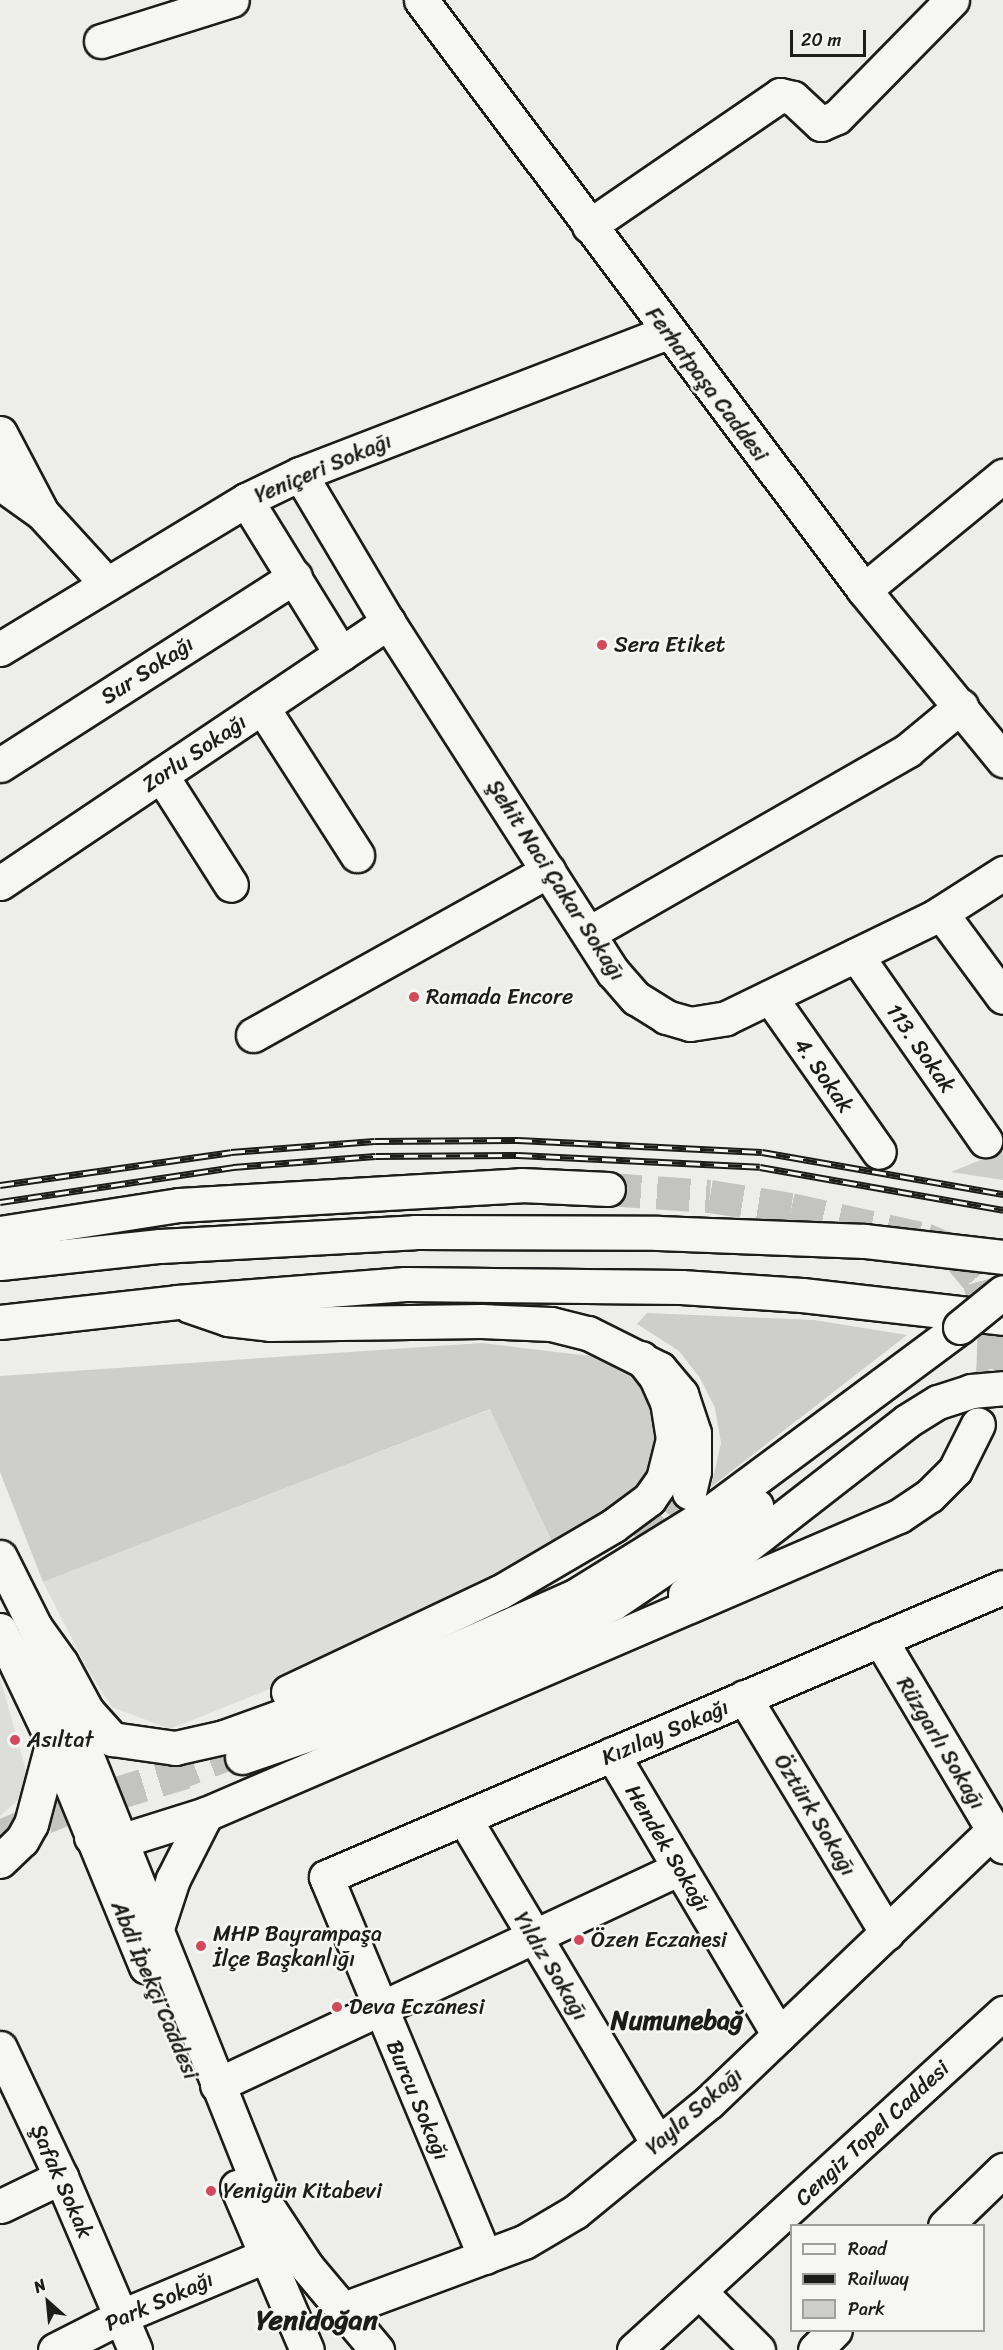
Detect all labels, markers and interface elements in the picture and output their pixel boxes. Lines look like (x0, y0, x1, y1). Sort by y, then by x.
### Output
scale bar (793, 18, 870, 56)
text: 20 m (801, 24, 841, 56)
street label: Ferhatpaşa Caddesi (640, 301, 774, 467)
street label: Yeniçeri Sokağı (250, 427, 396, 509)
street label: Sur Sokağı (96, 630, 198, 710)
place label: Sera Etiket (614, 632, 725, 658)
marker: Sera Etiket (595, 638, 609, 652)
street label: Zorlu Sokağı (137, 708, 251, 798)
street label: Şehit Naci Çakar Sokağı (481, 775, 631, 985)
place label: Ramada Encore (426, 984, 573, 1010)
marker: Ramada Encore (407, 990, 421, 1004)
street label: 113. Sokak (881, 998, 961, 1098)
street label: 4. Sokak (789, 1032, 859, 1118)
street label: Rüzgarlı Sokağı (891, 1672, 991, 1814)
street label: Kızılay Sokağı (598, 1693, 732, 1771)
place label: Asıltat (27, 1727, 93, 1753)
marker: Asıltat (8, 1733, 22, 1747)
street label: Öztürk Sokağı (768, 1749, 862, 1881)
street label: Hendek Sokağı (620, 1780, 716, 1916)
street label: Abdi İpekçi Caddesi (106, 1897, 204, 2083)
street label: Yıldız Sokağı (508, 1907, 594, 2025)
place label: MHP Bayrampaşa İlçe Başkanlığı (213, 1920, 382, 1972)
place label: Özen Eczanesi (591, 1927, 729, 1953)
marker: Özen Eczanesi (572, 1933, 586, 1947)
marker: MHP Bayrampaşa İlçe Başkanlığı (194, 1939, 208, 1953)
place label: Deva Eczanesi (349, 1994, 485, 2020)
marker: Deva Eczanesi (330, 2000, 344, 2014)
district label: Numunebağ (611, 2005, 743, 2037)
street label: Burcu Sokağı (381, 2036, 455, 2164)
street label: Cengiz Topel Caddesi (790, 2055, 954, 2211)
street label: Yayla Sokağı (640, 2062, 748, 2160)
street label: Şafak Sokak (25, 2120, 99, 2242)
place label: Yenigün Kitabevi (223, 2178, 381, 2204)
marker: Yenigün Kitabevi (204, 2184, 218, 2198)
legend (790, 2224, 985, 2332)
text: Road (848, 2233, 887, 2265)
text: Railway (848, 2263, 909, 2295)
street label: Park Sokağı (101, 2265, 217, 2337)
text: N (28, 2270, 51, 2301)
north arrow (18, 2272, 78, 2332)
text: Park (848, 2293, 885, 2325)
district label: Yenidoğan (256, 2303, 378, 2337)

